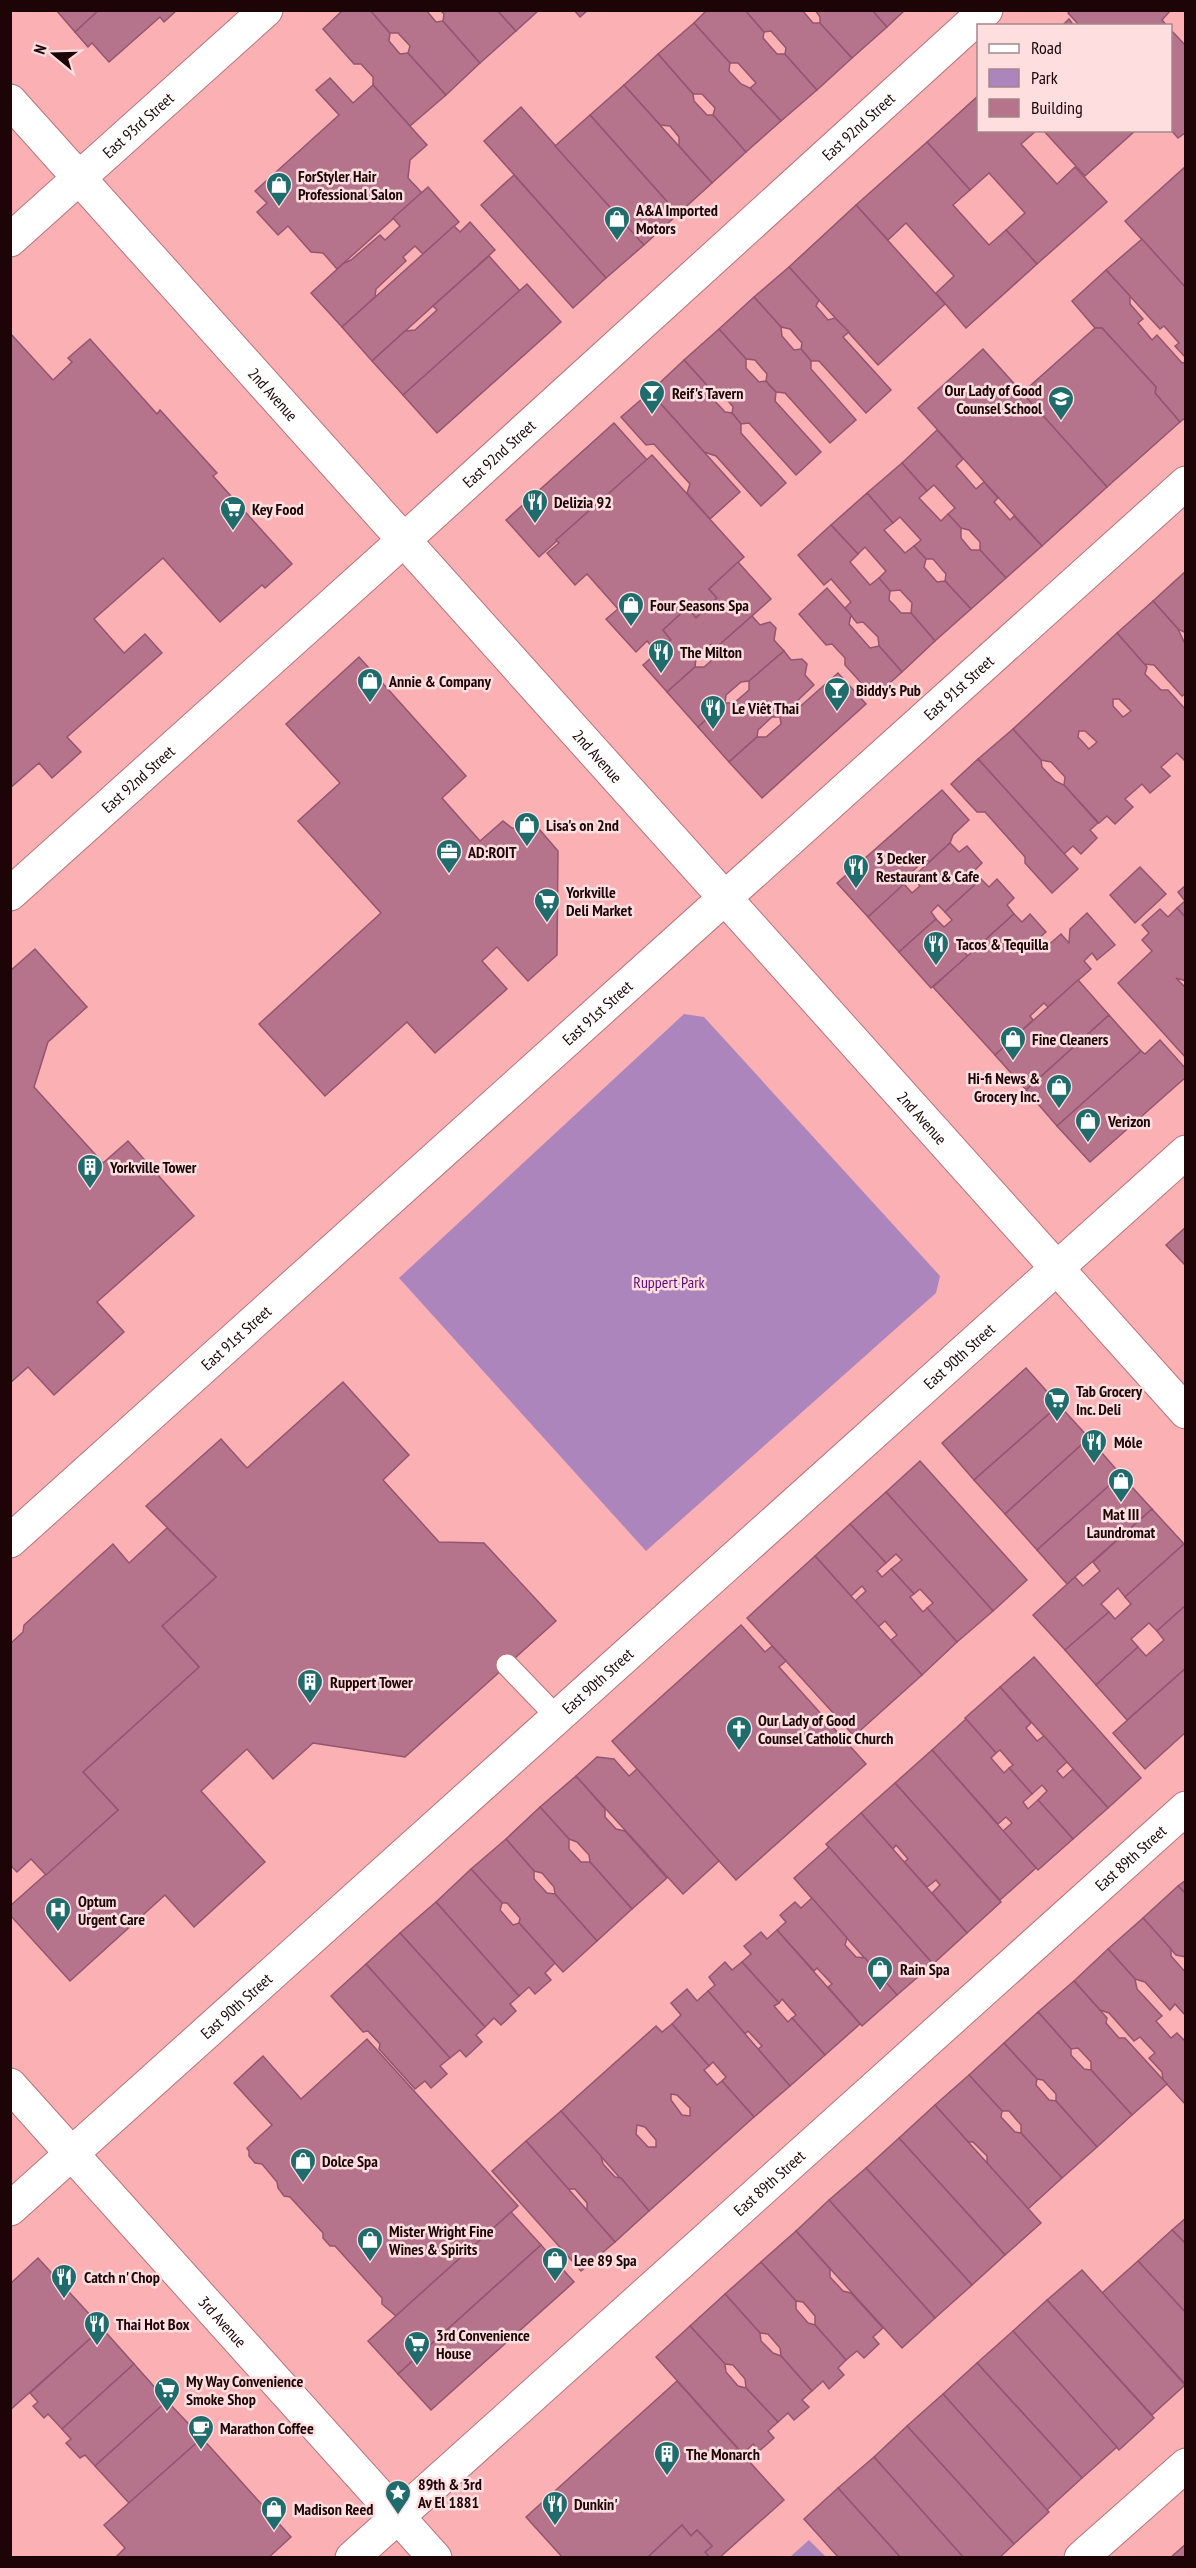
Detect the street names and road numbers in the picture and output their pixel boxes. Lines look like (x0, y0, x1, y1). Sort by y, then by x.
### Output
street label: East 93rd Street (98, 88, 178, 162)
street label: East 92nd Street (818, 88, 899, 165)
street label: 2nd Avenue (244, 364, 302, 425)
street label: East 92nd Street (458, 415, 540, 492)
street label: East 91st Street (919, 651, 998, 724)
street label: 2nd Avenue (569, 725, 627, 787)
street label: East 92nd Street (97, 741, 179, 817)
street label: East 91st Street (558, 976, 637, 1049)
street label: 2nd Avenue (893, 1087, 951, 1149)
street label: East 91st Street (197, 1301, 276, 1374)
street label: East 90th Street (919, 1318, 999, 1393)
street label: East 90th Street (558, 1643, 638, 1718)
street label: East 89th Street (1091, 1820, 1171, 1895)
street label: East 90th Street (196, 1968, 276, 2043)
street label: East 89th Street (729, 2145, 809, 2220)
street label: 3rd Avenue (194, 2292, 251, 2351)

